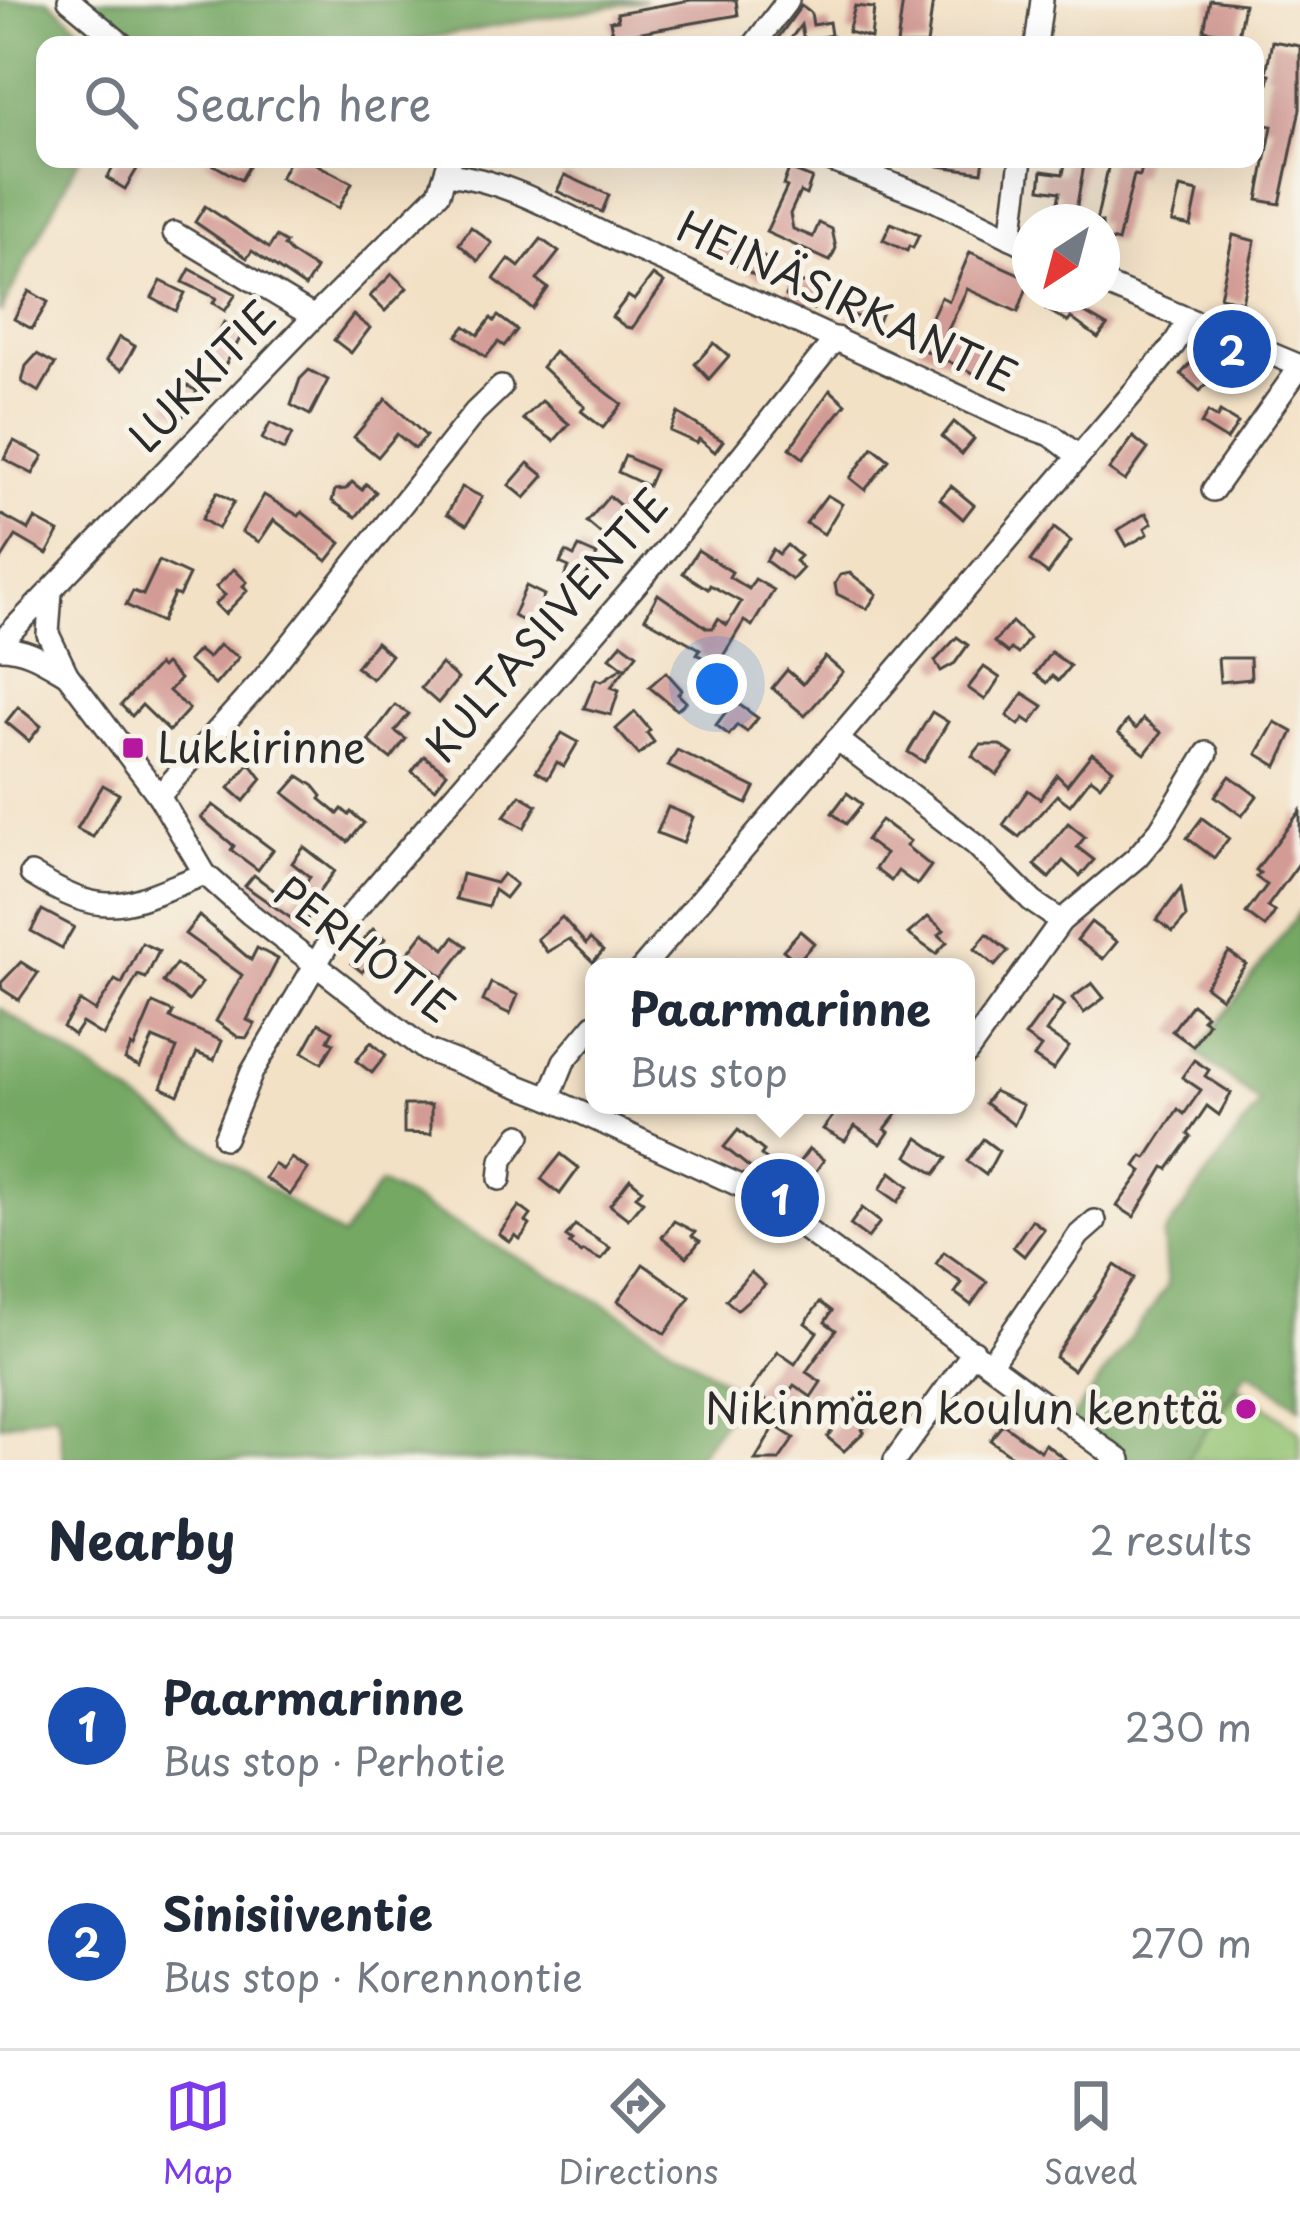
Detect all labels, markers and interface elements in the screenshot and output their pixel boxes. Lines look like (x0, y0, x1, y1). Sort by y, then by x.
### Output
search box (36, 36, 1264, 168)
text: Search here (174, 68, 431, 136)
icon: search (78, 69, 144, 135)
street label: HEINÄSIRKANTIE (668, 193, 1028, 406)
north arrow (1012, 204, 1120, 312)
street label: LUKKITIE (113, 285, 290, 465)
pin: 2 (1193, 304, 1271, 394)
street label: KULTASIIVENTIE (408, 474, 682, 775)
your location (687, 654, 747, 714)
place label: Lukkirinne (157, 714, 366, 777)
marker: Lukkirinne (120, 735, 146, 761)
street label: PERHOTIE (262, 859, 469, 1037)
popup (585, 958, 975, 1114)
text: Paarmarinne (629, 973, 931, 1041)
text: Bus stop (629, 1041, 788, 1100)
pin: 1 (741, 1153, 819, 1243)
place label: Nikinmäen koulun kenttä (705, 1375, 1222, 1438)
marker: Nikinmäen koulun kenttä (1233, 1396, 1259, 1422)
text: Nearby (48, 1500, 235, 1577)
text: 2 results (1090, 1509, 1252, 1568)
text: Paarmarinne (162, 1662, 464, 1730)
text: 1 (78, 1696, 96, 1755)
text: 230 m (1125, 1696, 1252, 1755)
text: Bus stop · Perhotie (162, 1730, 506, 1789)
text: Sinisiiventie (162, 1878, 433, 1946)
text: 2 (73, 1912, 101, 1971)
text: 270 m (1130, 1912, 1252, 1971)
text: Bus stop · Korennontie (162, 1946, 583, 2005)
tab: Map (163, 2073, 233, 2195)
tab: Directions (558, 2073, 719, 2195)
tab: Saved (1044, 2073, 1137, 2195)

